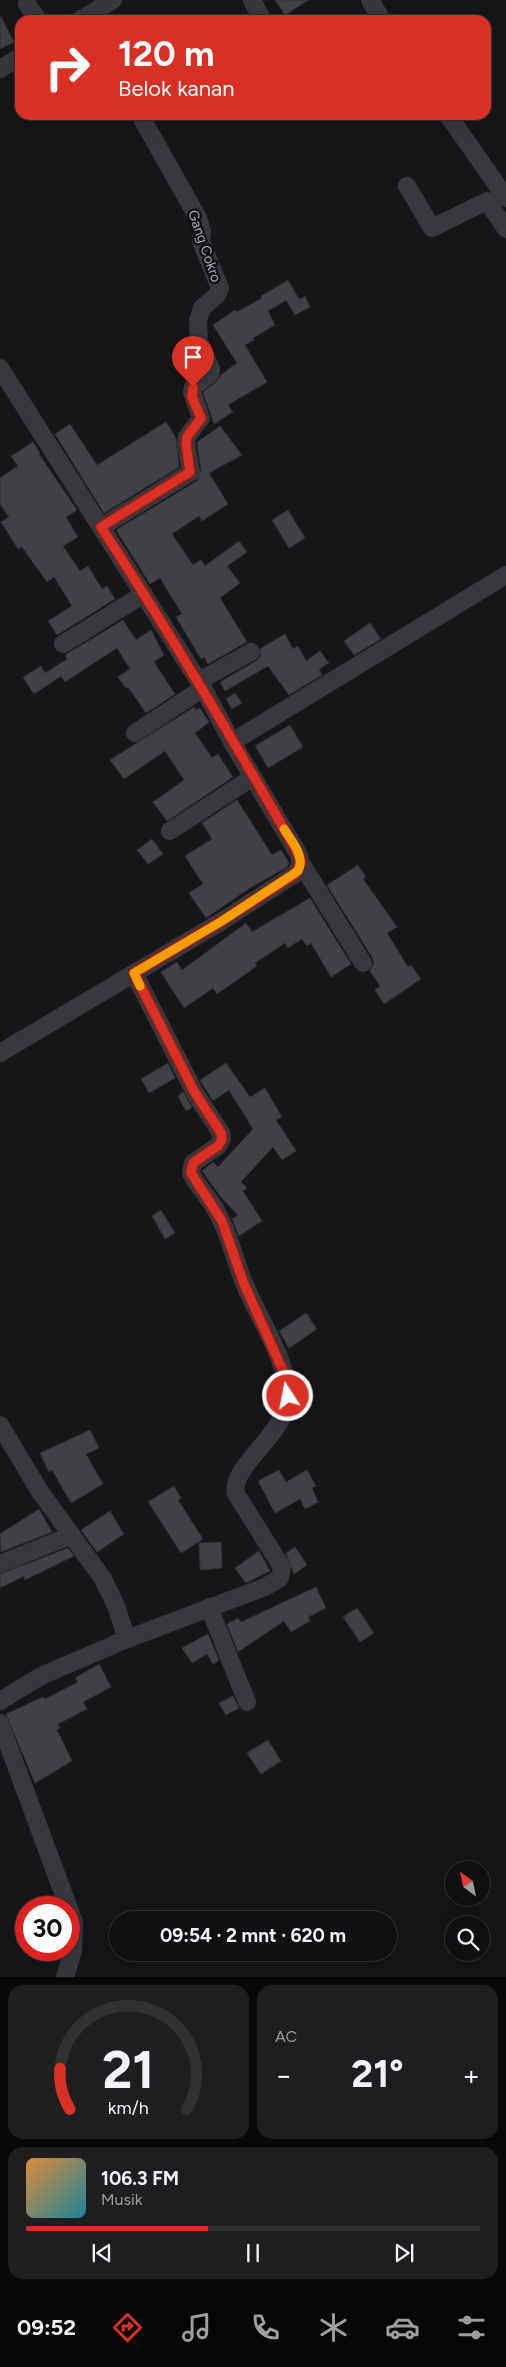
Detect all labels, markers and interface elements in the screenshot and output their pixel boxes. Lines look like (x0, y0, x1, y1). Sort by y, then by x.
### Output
text: 120 m (118, 33, 215, 75)
icon: right (35, 35, 100, 100)
text: Belok kanan (118, 75, 235, 102)
street label: Gang Cokro (184, 208, 225, 284)
pin (172, 336, 214, 387)
icon: arrive (179, 343, 207, 371)
position arrow (261, 1369, 313, 1421)
north arrow (445, 1861, 490, 1906)
map controls (445, 1861, 490, 1961)
speed limit sign: 30 (15, 1896, 80, 1961)
button: search (445, 1916, 490, 1961)
text: 09:54 · 2 mnt · 620 m (160, 1924, 346, 1947)
text: AC (275, 2027, 297, 2046)
text: 21 (102, 2039, 155, 2101)
text: 21° (351, 2051, 404, 2097)
text: − (275, 2058, 292, 2092)
text: + (463, 2058, 480, 2092)
text: km/h (108, 2097, 149, 2118)
text: 106.3 FM (101, 2167, 179, 2190)
text: Musik (101, 2190, 142, 2209)
icon: previous (88, 2239, 116, 2267)
icon: pause (239, 2239, 267, 2267)
icon: next (390, 2239, 418, 2267)
icon: directions (110, 2310, 145, 2345)
icon: music (179, 2310, 214, 2345)
icon: phone (248, 2310, 283, 2345)
icon: climate (316, 2310, 351, 2345)
icon: car (385, 2310, 420, 2345)
icon: filters (454, 2310, 489, 2345)
text: 09:52 (17, 2314, 76, 2341)

